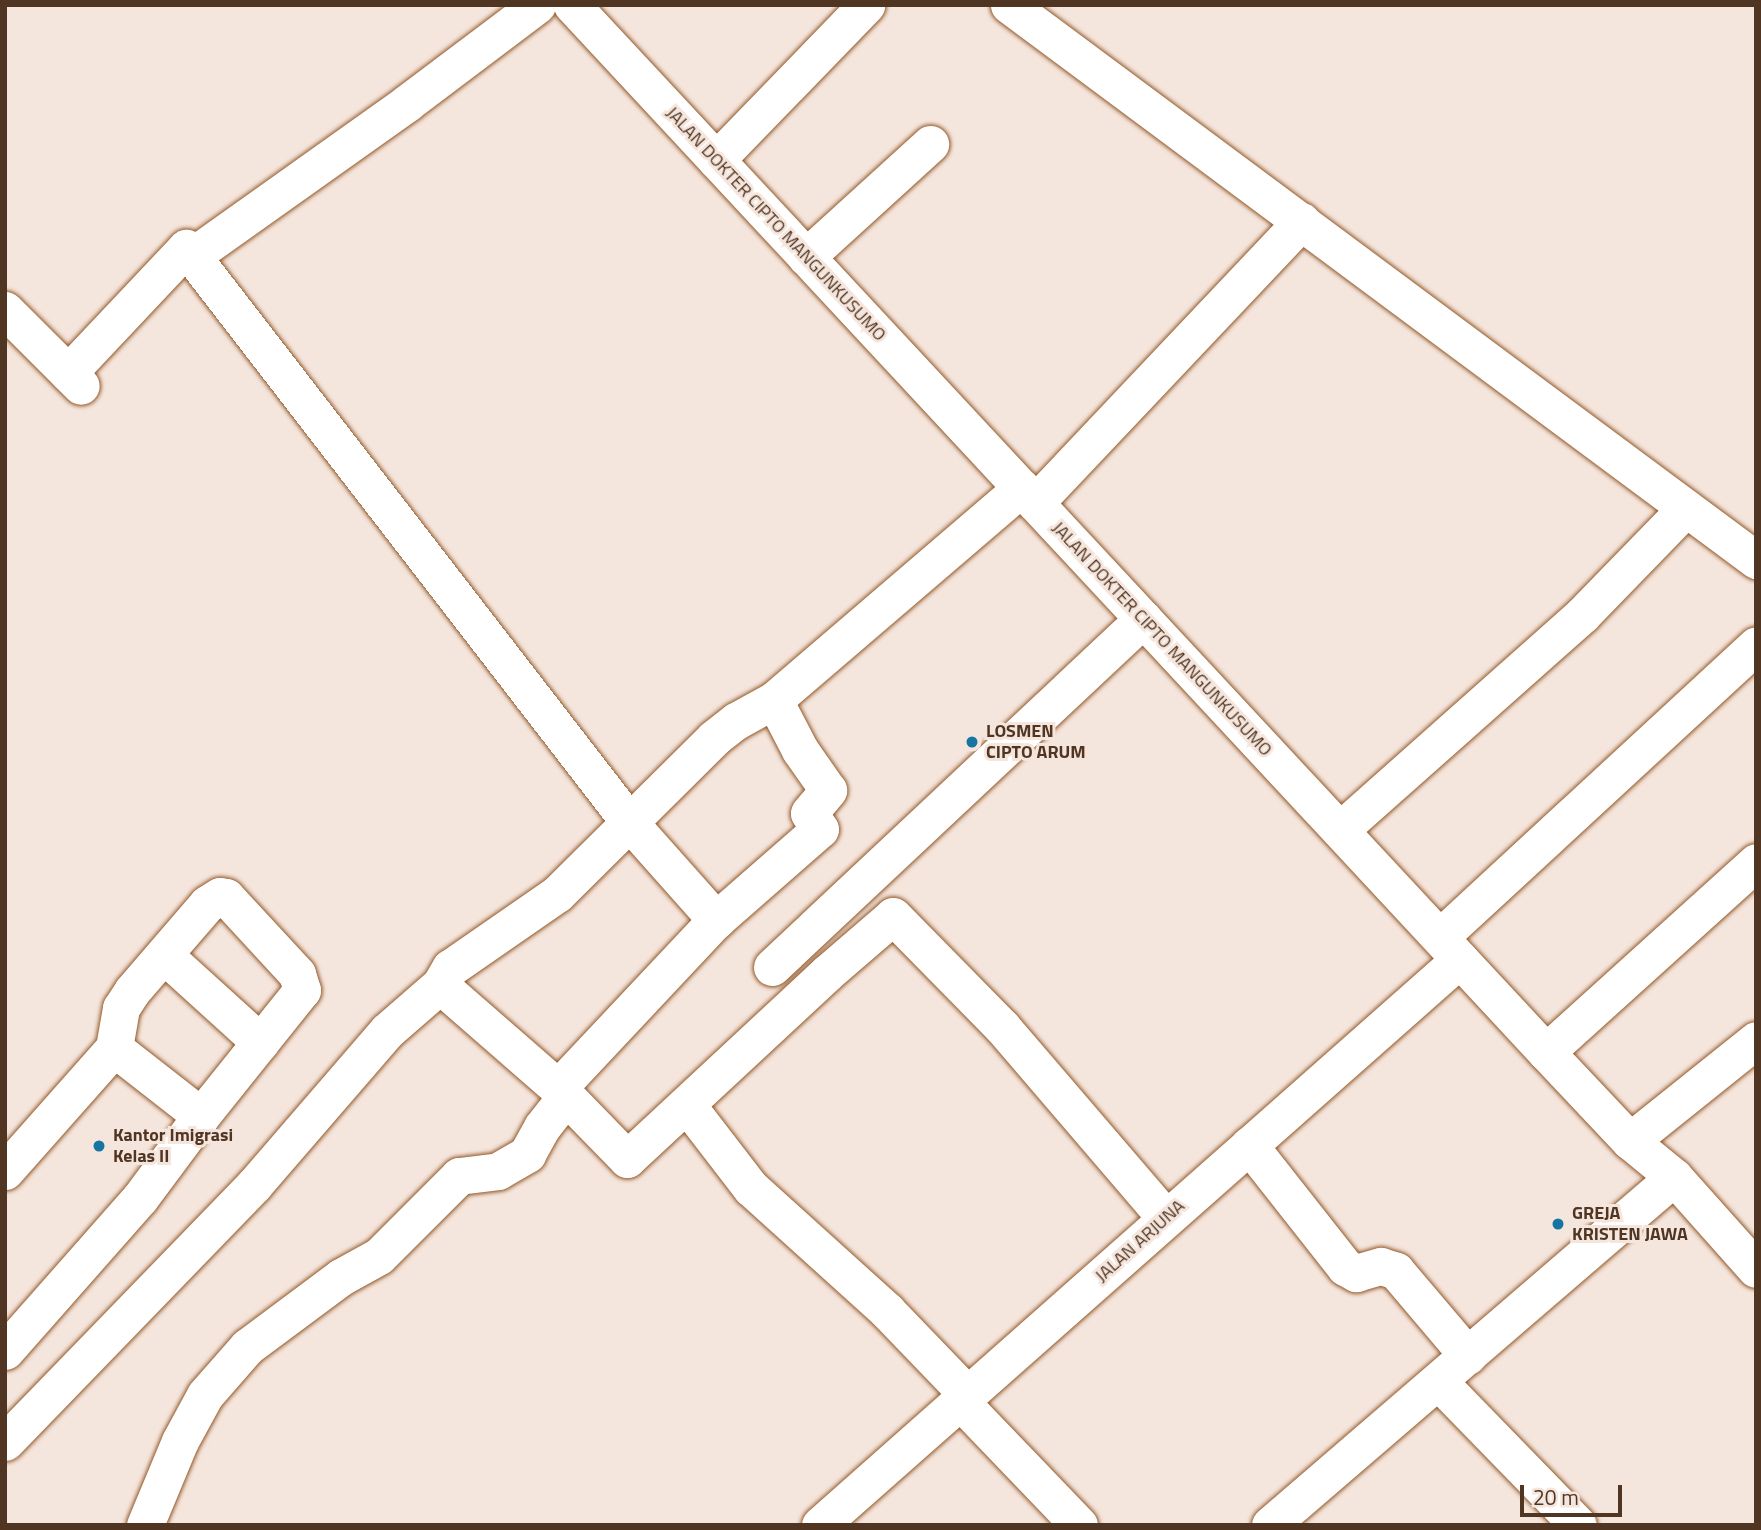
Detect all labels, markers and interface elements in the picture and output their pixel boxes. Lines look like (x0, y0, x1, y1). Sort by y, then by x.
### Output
street label: JALAN DOKTER CIPTO MANGUNKUSUMO (662, 102, 890, 346)
street label: JALAN DOKTER CIPTO MANGUNKUSUMO (1048, 517, 1276, 761)
place label: LOSMEN CIPTO ARUM (986, 721, 1086, 764)
marker: LOSMEN CIPTO ARUM (964, 734, 980, 750)
place label: Kantor Imigrasi Kelas II (113, 1125, 233, 1168)
marker: Kantor Imigrasi Kelas II (91, 1138, 107, 1154)
street label: JALAN ARJUNA (1091, 1195, 1189, 1287)
place label: GREJA KRISTEN JAWA (1572, 1203, 1688, 1246)
marker: GREJA KRISTEN JAWA (1550, 1216, 1566, 1232)
scale bar (1523, 1470, 1624, 1514)
text: 20 m (1533, 1481, 1579, 1513)

